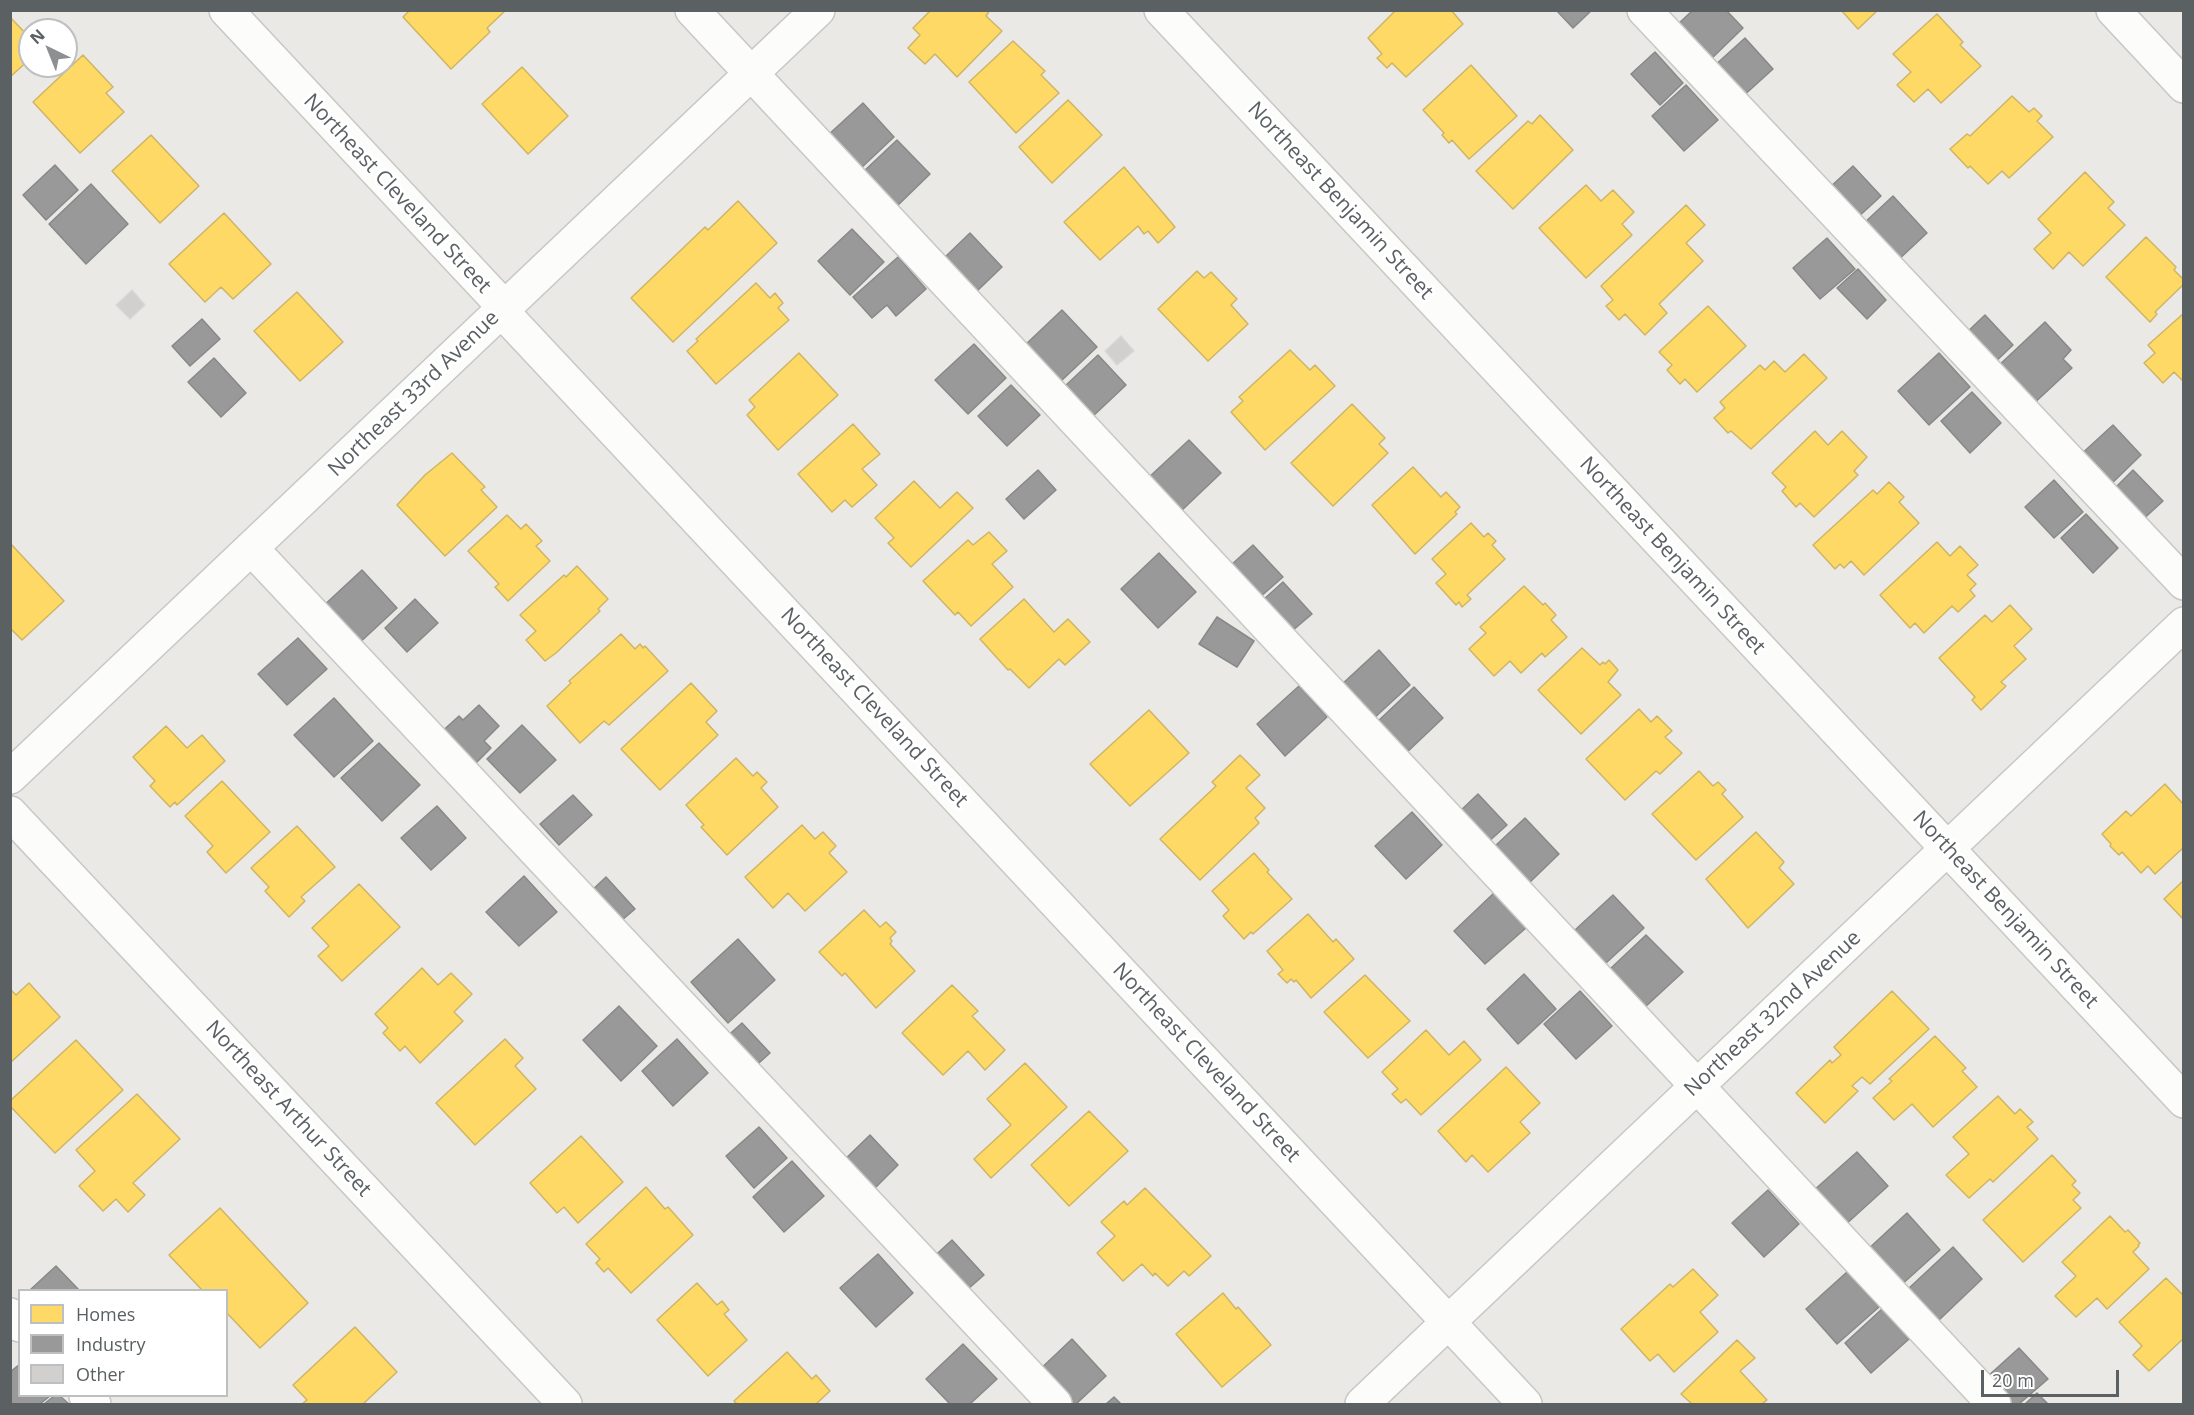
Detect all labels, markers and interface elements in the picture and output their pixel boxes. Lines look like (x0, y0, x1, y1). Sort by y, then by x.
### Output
north arrow (18, 18, 78, 78)
text: N (25, 24, 49, 49)
street label: Northeast Cleveland Street (298, 89, 496, 299)
street label: Northeast Benjamin Street (1242, 97, 1438, 305)
street label: Northeast 33rd Avenue (323, 306, 505, 482)
street label: Northeast Benjamin Street (1574, 452, 1770, 660)
street label: Northeast Cleveland Street (775, 603, 973, 813)
street label: Northeast Benjamin Street (1907, 806, 2103, 1014)
street label: Northeast 32nd Avenue (1680, 926, 1866, 1102)
street label: Northeast Cleveland Street (1107, 958, 1305, 1168)
street label: Northeast Arthur Street (200, 1016, 376, 1202)
legend (18, 1289, 228, 1397)
text: Homes (76, 1302, 135, 1326)
text: Industry (76, 1332, 146, 1356)
scale bar (1984, 1358, 2122, 1396)
text: Other (76, 1362, 125, 1386)
text: 20 m (1992, 1368, 2034, 1392)

